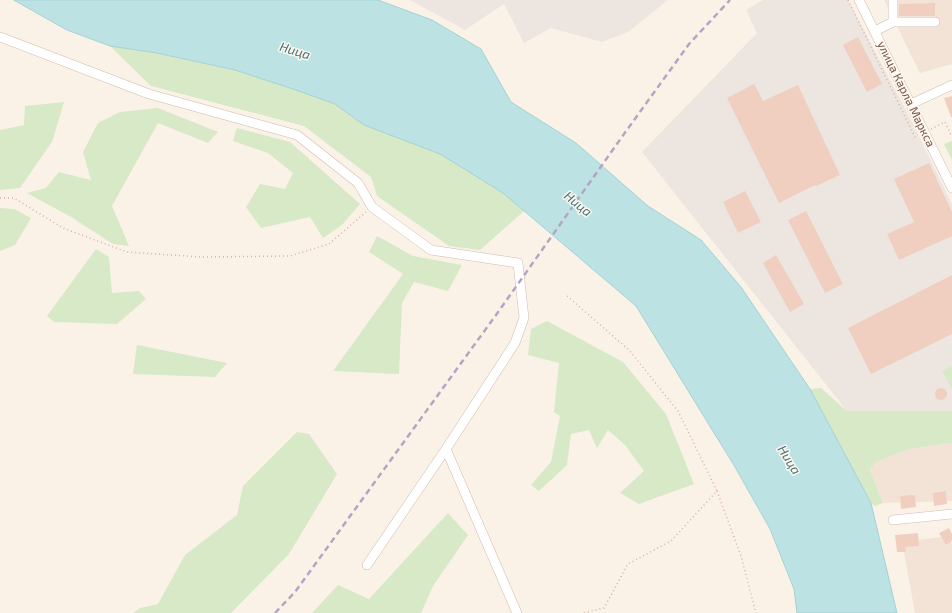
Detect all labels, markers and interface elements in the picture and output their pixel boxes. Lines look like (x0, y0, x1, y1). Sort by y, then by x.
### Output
water label: Ница (278, 39, 312, 63)
street label: улица Карла Маркса (874, 39, 938, 149)
water label: Ница (561, 188, 595, 220)
water label: Ница (774, 443, 804, 477)

